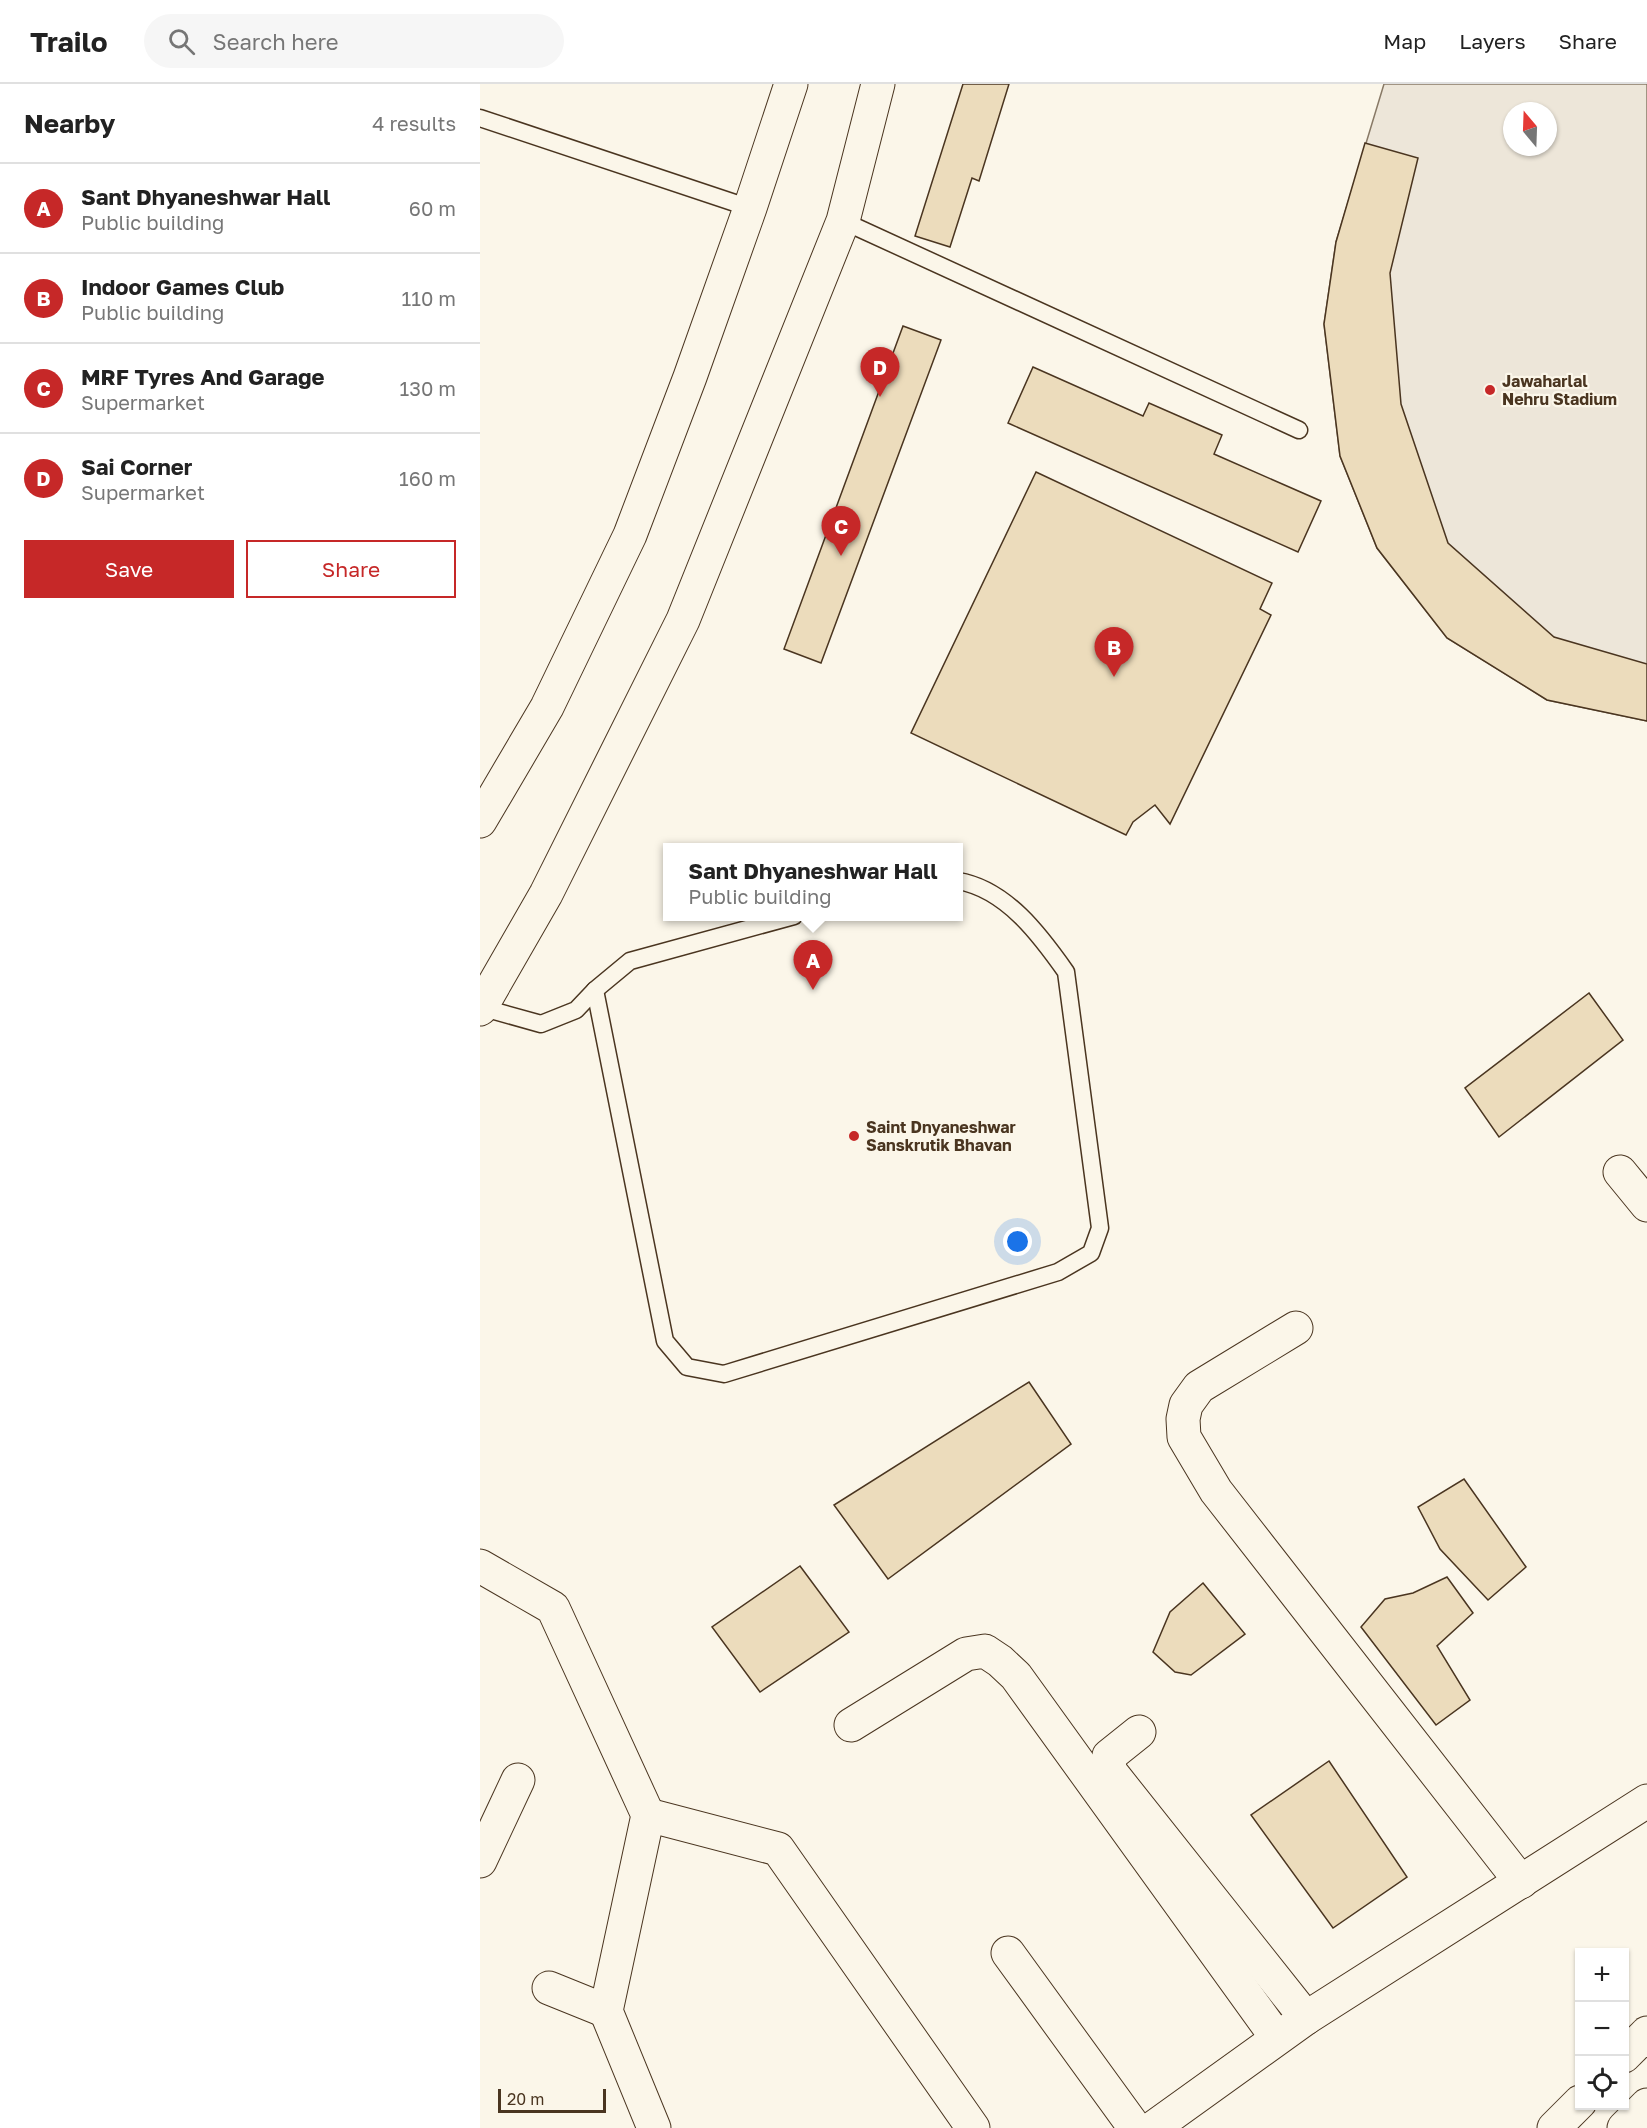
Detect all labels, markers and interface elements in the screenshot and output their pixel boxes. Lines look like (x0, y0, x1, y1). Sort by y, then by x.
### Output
search box (144, 14, 564, 68)
text: Trailo (30, 25, 108, 58)
icon: search (165, 25, 198, 58)
text: Search here (213, 28, 339, 55)
text: Map (1383, 28, 1426, 54)
text: Layers (1459, 28, 1526, 54)
text: Share (1559, 28, 1617, 54)
north arrow (1503, 102, 1557, 156)
text: Nearby (24, 108, 115, 139)
text: 4 results (372, 111, 456, 135)
text: Sant Dhyaneshwar Hall (81, 183, 330, 210)
text: A (36, 196, 51, 220)
text: 60 m (409, 196, 456, 220)
text: Public building (81, 210, 224, 234)
text: Indoor Games Club (81, 273, 284, 300)
text: B (36, 286, 51, 310)
text: 110 m (402, 286, 456, 310)
text: Public building (81, 300, 224, 324)
pin: D (860, 348, 900, 397)
text: MRF Tyres And Garage (81, 363, 325, 390)
place label: Jawaharlal Nehru Stadium (1502, 371, 1617, 409)
text: C (36, 376, 51, 400)
text: 130 m (400, 376, 456, 400)
marker: Jawaharlal Nehru Stadium (1483, 383, 1497, 397)
text: Supermarket (81, 390, 205, 414)
text: Sai Corner (81, 453, 192, 480)
text: D (36, 466, 51, 490)
text: 160 m (399, 466, 456, 490)
text: Supermarket (81, 480, 205, 504)
pin: C (822, 506, 860, 556)
button: Save (24, 540, 234, 598)
button: Share (246, 540, 456, 598)
pin: B (1094, 628, 1134, 677)
popup (663, 843, 963, 921)
text: Sant Dhyaneshwar Hall (688, 857, 938, 884)
text: Public building (688, 884, 832, 908)
pin: A (794, 940, 832, 990)
place label: Saint Dnyaneshwar Sanskrutik Bhavan (866, 1117, 1016, 1155)
marker: Saint Dnyaneshwar Sanskrutik Bhavan (847, 1129, 861, 1143)
your location (1003, 1227, 1032, 1256)
map controls (1575, 1948, 1629, 2110)
button: + (1575, 1948, 1629, 2002)
button: − (1575, 2002, 1629, 2056)
button: locate (1575, 2056, 1629, 2110)
scale bar (498, 2086, 606, 2114)
text: 20 m (507, 2089, 544, 2109)

